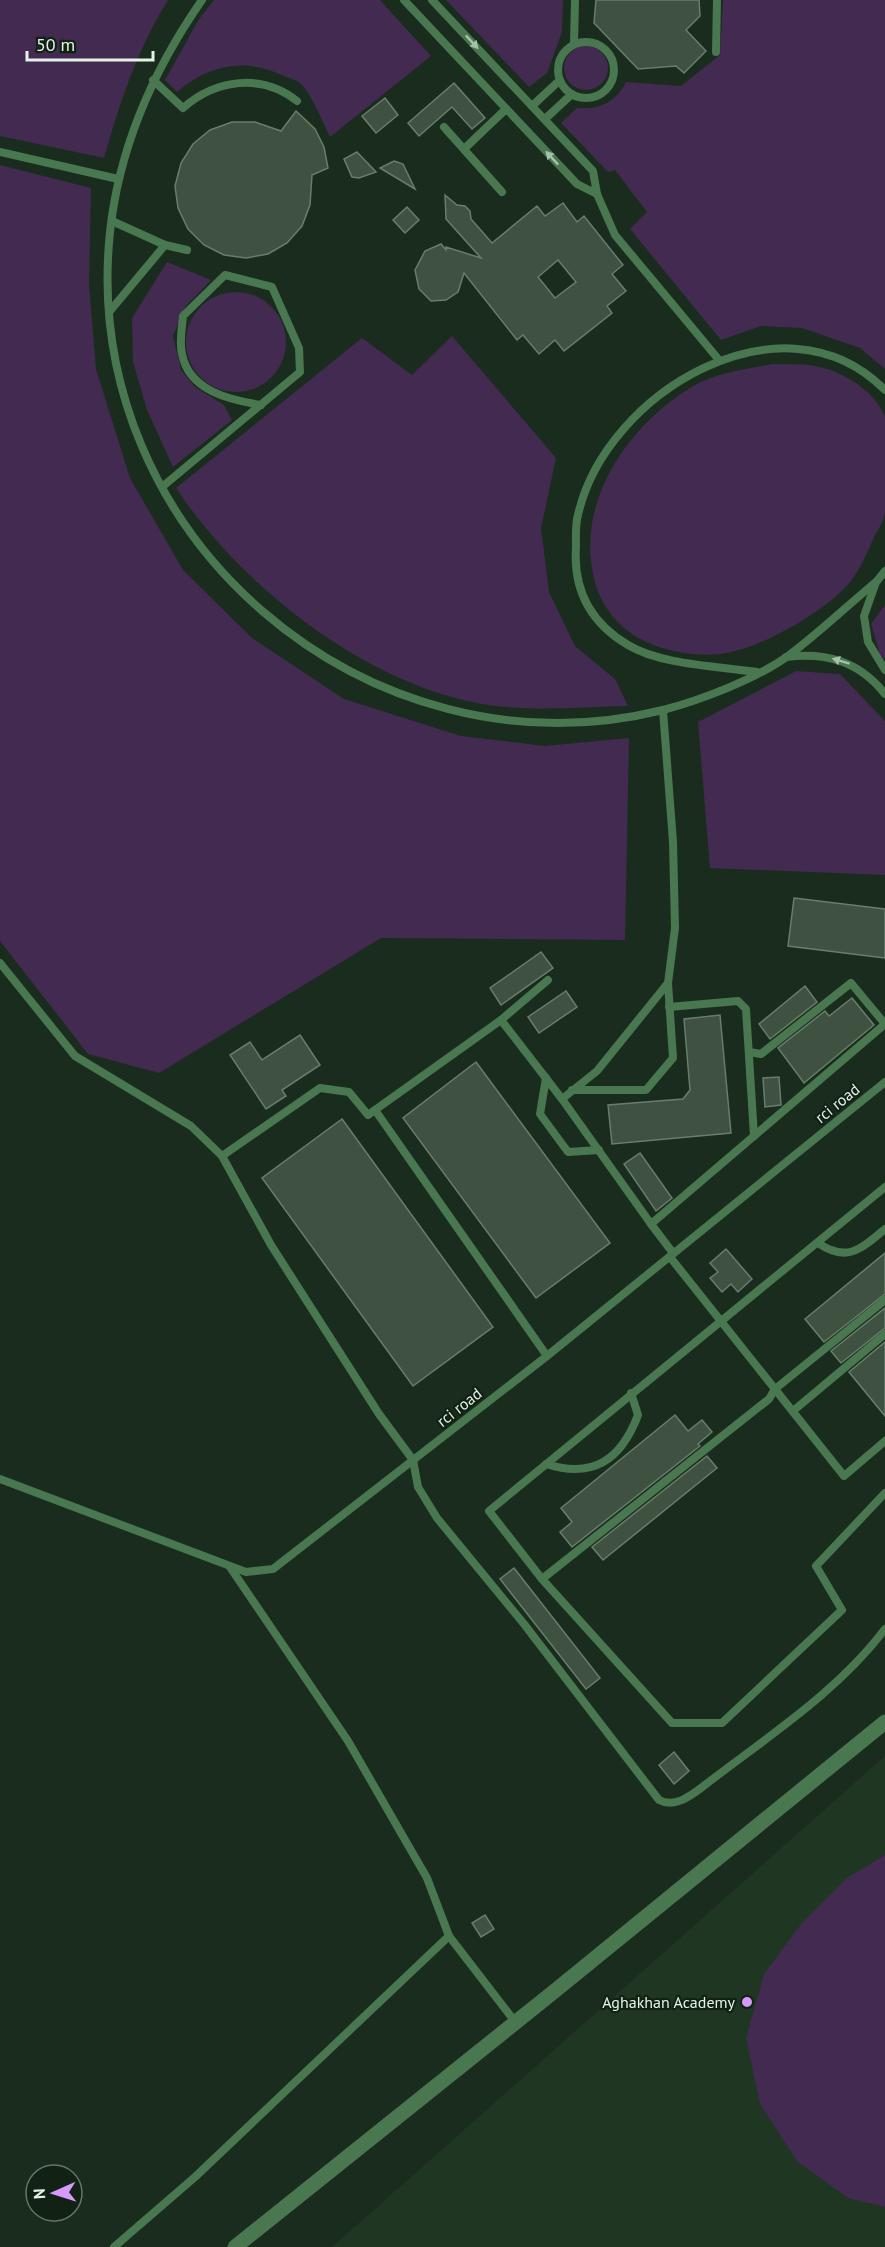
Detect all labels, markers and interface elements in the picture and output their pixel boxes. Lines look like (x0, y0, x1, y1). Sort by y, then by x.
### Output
scale bar (27, 24, 153, 62)
text: 50 m (36, 33, 75, 56)
one-way arrow (465, 35, 479, 50)
one-way arrow (546, 151, 560, 165)
one-way arrow (832, 656, 850, 665)
street label: rci road (811, 1079, 863, 1127)
street label: rci road (432, 1383, 486, 1431)
place label: Aghakhan Academy (602, 1992, 736, 2012)
marker: Aghakhan Academy (740, 1995, 754, 2009)
north arrow (24, 2163, 84, 2223)
text: N (29, 2188, 49, 2200)

